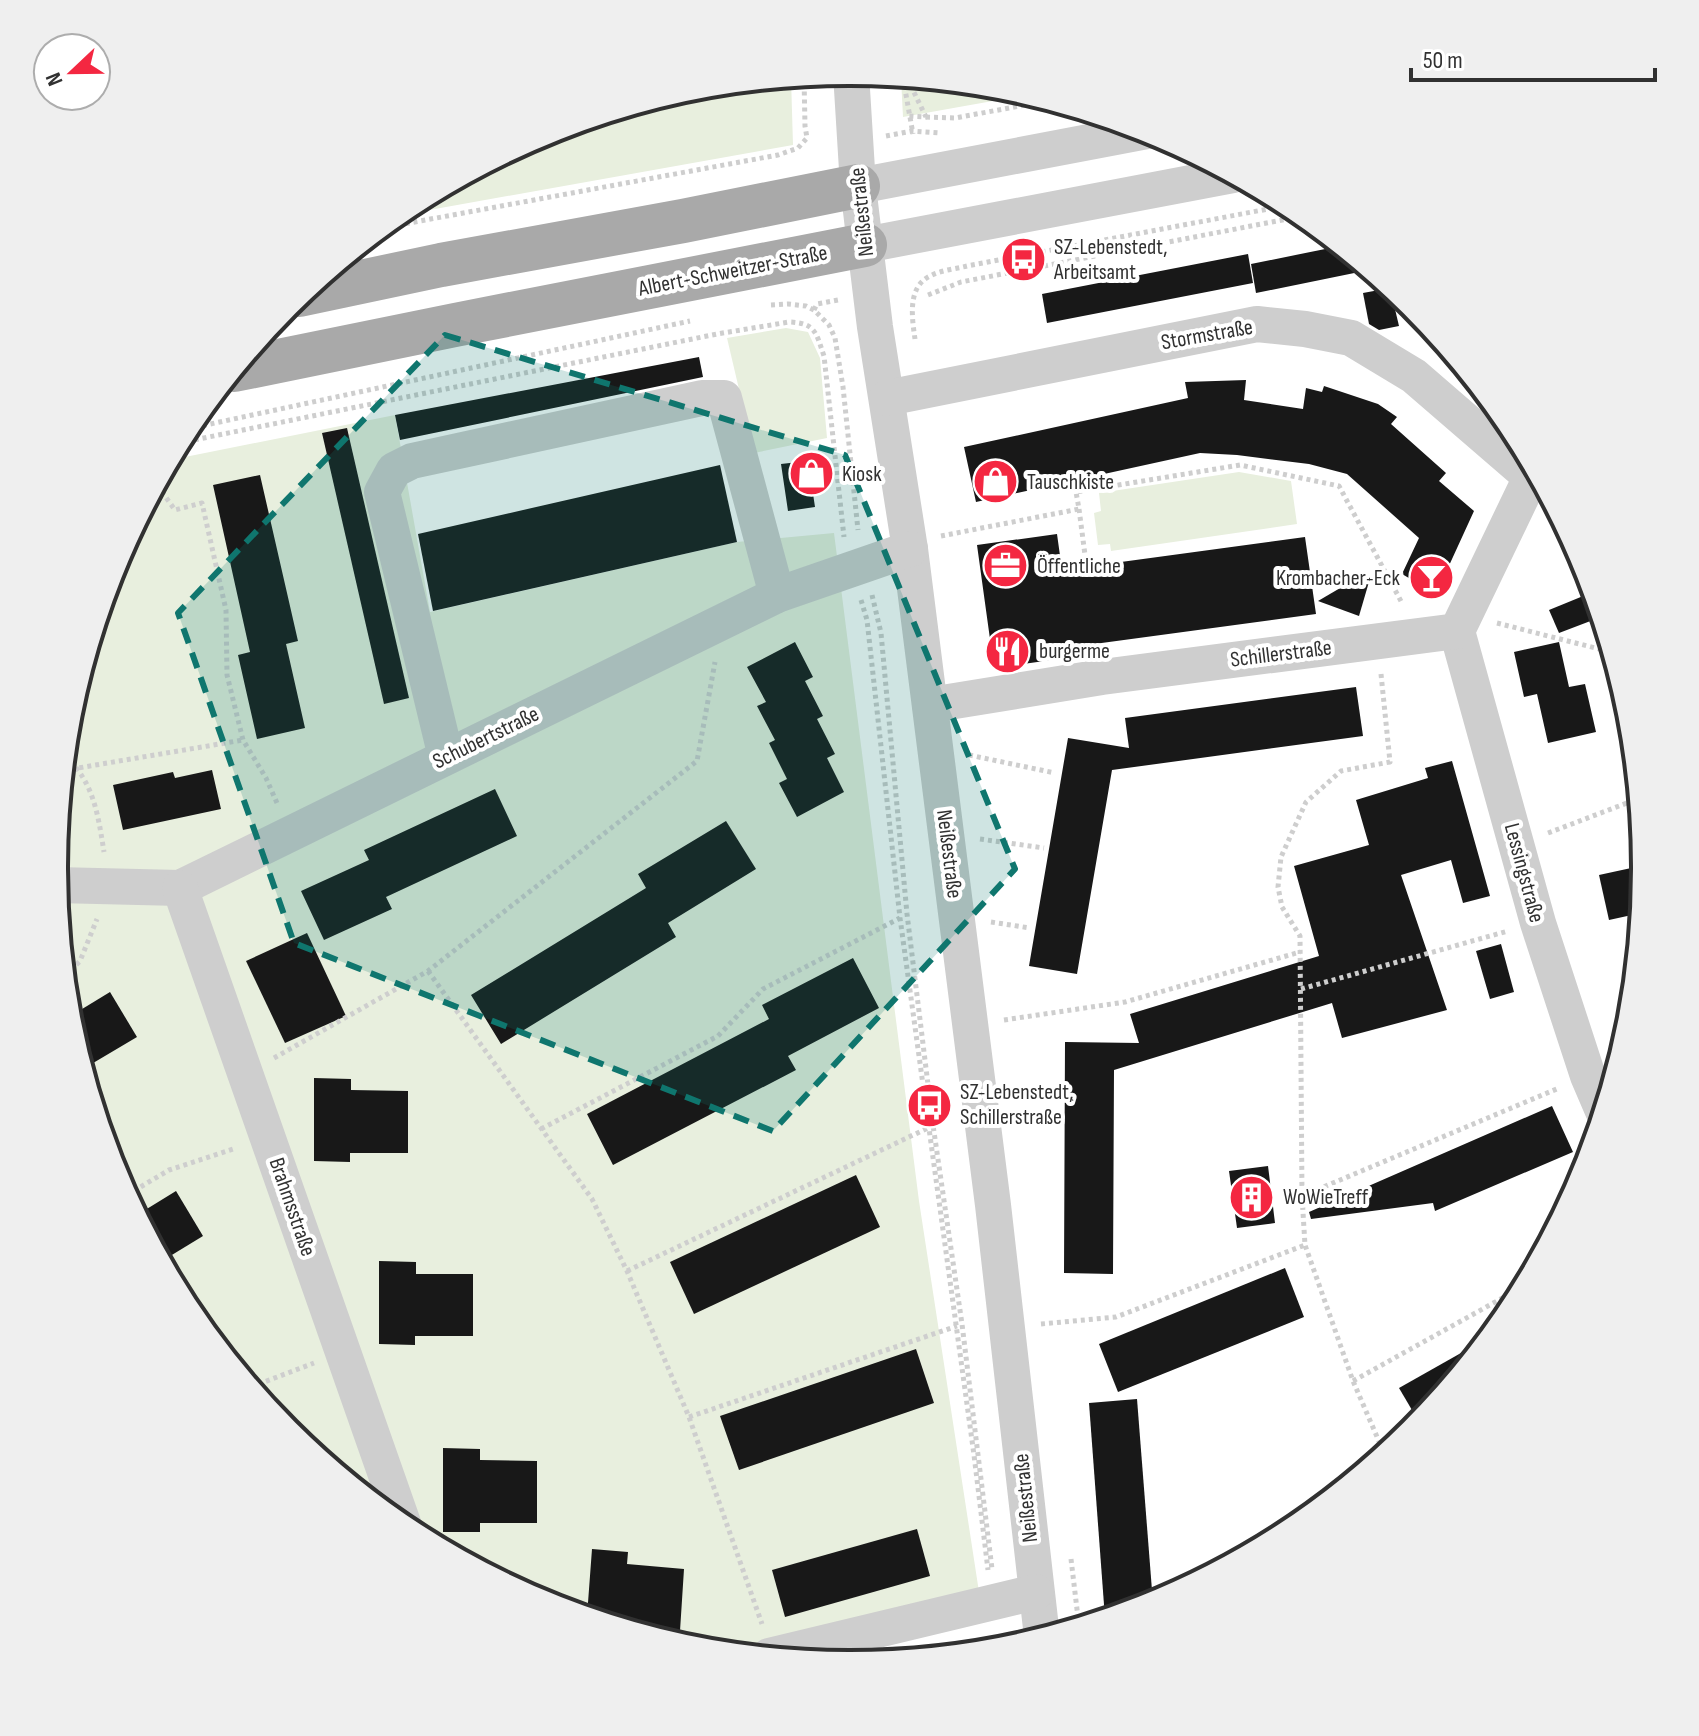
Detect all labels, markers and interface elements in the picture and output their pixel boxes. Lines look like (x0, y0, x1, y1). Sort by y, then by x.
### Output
north arrow (32, 32, 112, 112)
scale bar (1411, 32, 1655, 82)
text: 50 m (1423, 46, 1463, 75)
text: N (40, 68, 70, 89)
street label: Neißestraße (844, 166, 880, 258)
place label: SZ-Lebenstedt, Arbeitsamt (1053, 234, 1168, 286)
bus stop icon: SZ-Lebenstedt, Arbeitsamt (999, 236, 1047, 284)
street label: Albert-Schweitzer-Straße (635, 239, 830, 303)
street label: Stormstraße (1159, 314, 1255, 356)
shop icon: Kiosk (787, 450, 835, 498)
shop icon: Tauschkiste (972, 458, 1020, 506)
place label: Kiosk (842, 461, 882, 488)
place label: Tauschkiste (1027, 469, 1114, 496)
office icon: Öffentliche (982, 542, 1030, 590)
place label: Öffentliche (1037, 553, 1121, 580)
bar icon: Krombacher-Eck (1407, 554, 1455, 602)
place label: Krombacher-Eck (1276, 565, 1401, 592)
restaurant icon: burgerme (984, 627, 1032, 675)
street label: Schillerstraße (1229, 634, 1333, 674)
place label: burgerme (1039, 638, 1110, 665)
street label: Schubertstraße (428, 701, 544, 775)
street label: Neißestraße (930, 808, 968, 900)
street label: Lessingstraße (1498, 820, 1550, 926)
place label: SZ-Lebenstedt, Schillerstraße (960, 1079, 1074, 1131)
bus stop icon: SZ-Lebenstedt, Schillerstraße (905, 1081, 953, 1129)
street label: Brahmsstraße (263, 1154, 321, 1260)
building icon: WoWieTreff (1228, 1173, 1276, 1221)
place label: WoWieTreff (1283, 1184, 1368, 1211)
street label: Neißestraße (1008, 1452, 1044, 1544)

